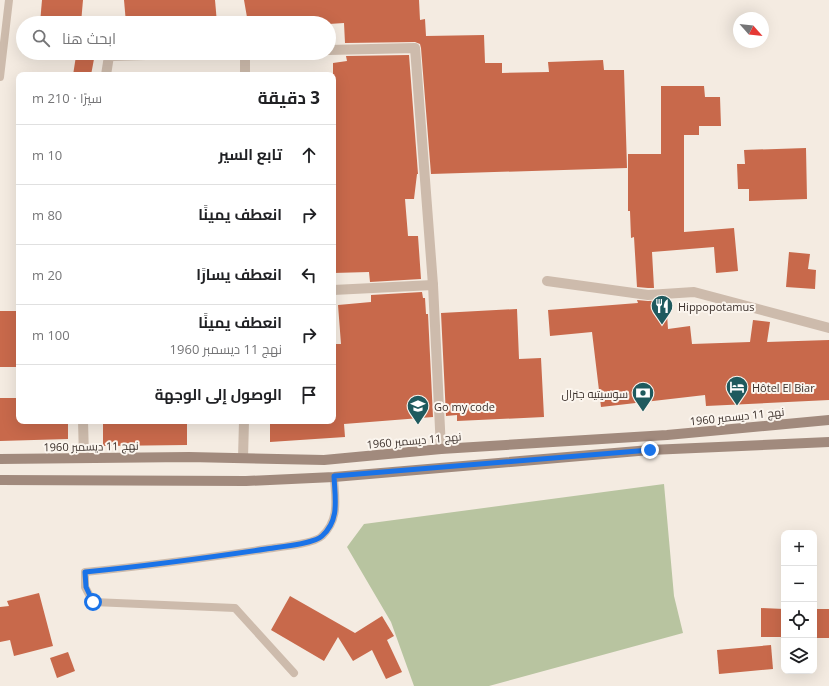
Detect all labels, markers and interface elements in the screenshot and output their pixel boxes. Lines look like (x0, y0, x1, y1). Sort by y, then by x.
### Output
north arrow (733, 12, 769, 48)
search box (16, 16, 336, 60)
icon: search (30, 27, 52, 49)
text: ابحث هنا (62, 28, 116, 48)
text: 3 دقيقة (258, 86, 320, 109)
text: سيرًا · 210 m (32, 89, 102, 107)
text: تابع السير (218, 144, 282, 164)
icon: ahead (298, 144, 320, 166)
text: 10 m (32, 146, 62, 164)
text: انعطف يمينًا (198, 204, 282, 224)
icon: right (298, 204, 320, 226)
text: 80 m (32, 206, 62, 224)
text: انعطف يسارًا (196, 264, 282, 284)
icon: left (298, 264, 320, 286)
text: 20 m (32, 266, 62, 284)
restaurant icon: Hippopotamus (649, 293, 675, 326)
place label: Hippopotamus (678, 299, 755, 314)
text: انعطف يمينًا (198, 312, 282, 332)
icon: right (298, 324, 320, 346)
text: 100 m (32, 326, 70, 344)
text: نهج 11 ديسمبر 1960 (170, 340, 282, 358)
hotel icon: Hôtel El Biar (724, 374, 750, 407)
bank icon: سوسيتيه جنرال (630, 380, 656, 413)
place label: Hôtel El Biar (752, 380, 815, 395)
text: الوصول إلى الوجهة (155, 384, 282, 404)
icon: arrive (298, 384, 320, 406)
place label: سوسيتيه جنرال (562, 386, 628, 401)
school or university icon: Go my code (405, 393, 431, 426)
place label: Go my code (434, 399, 495, 414)
street label: نهج 11 ديسمبر 1960 (689, 404, 785, 429)
street label: نهج 11 ديسمبر 1960 (366, 428, 462, 453)
street label: نهج 11 ديسمبر 1960 (43, 438, 139, 455)
route end (641, 441, 659, 459)
map controls (781, 530, 817, 674)
button: + (781, 530, 817, 566)
button: − (781, 566, 817, 602)
route start (84, 593, 102, 611)
button: locate (781, 602, 817, 638)
button: layers (781, 638, 817, 674)

